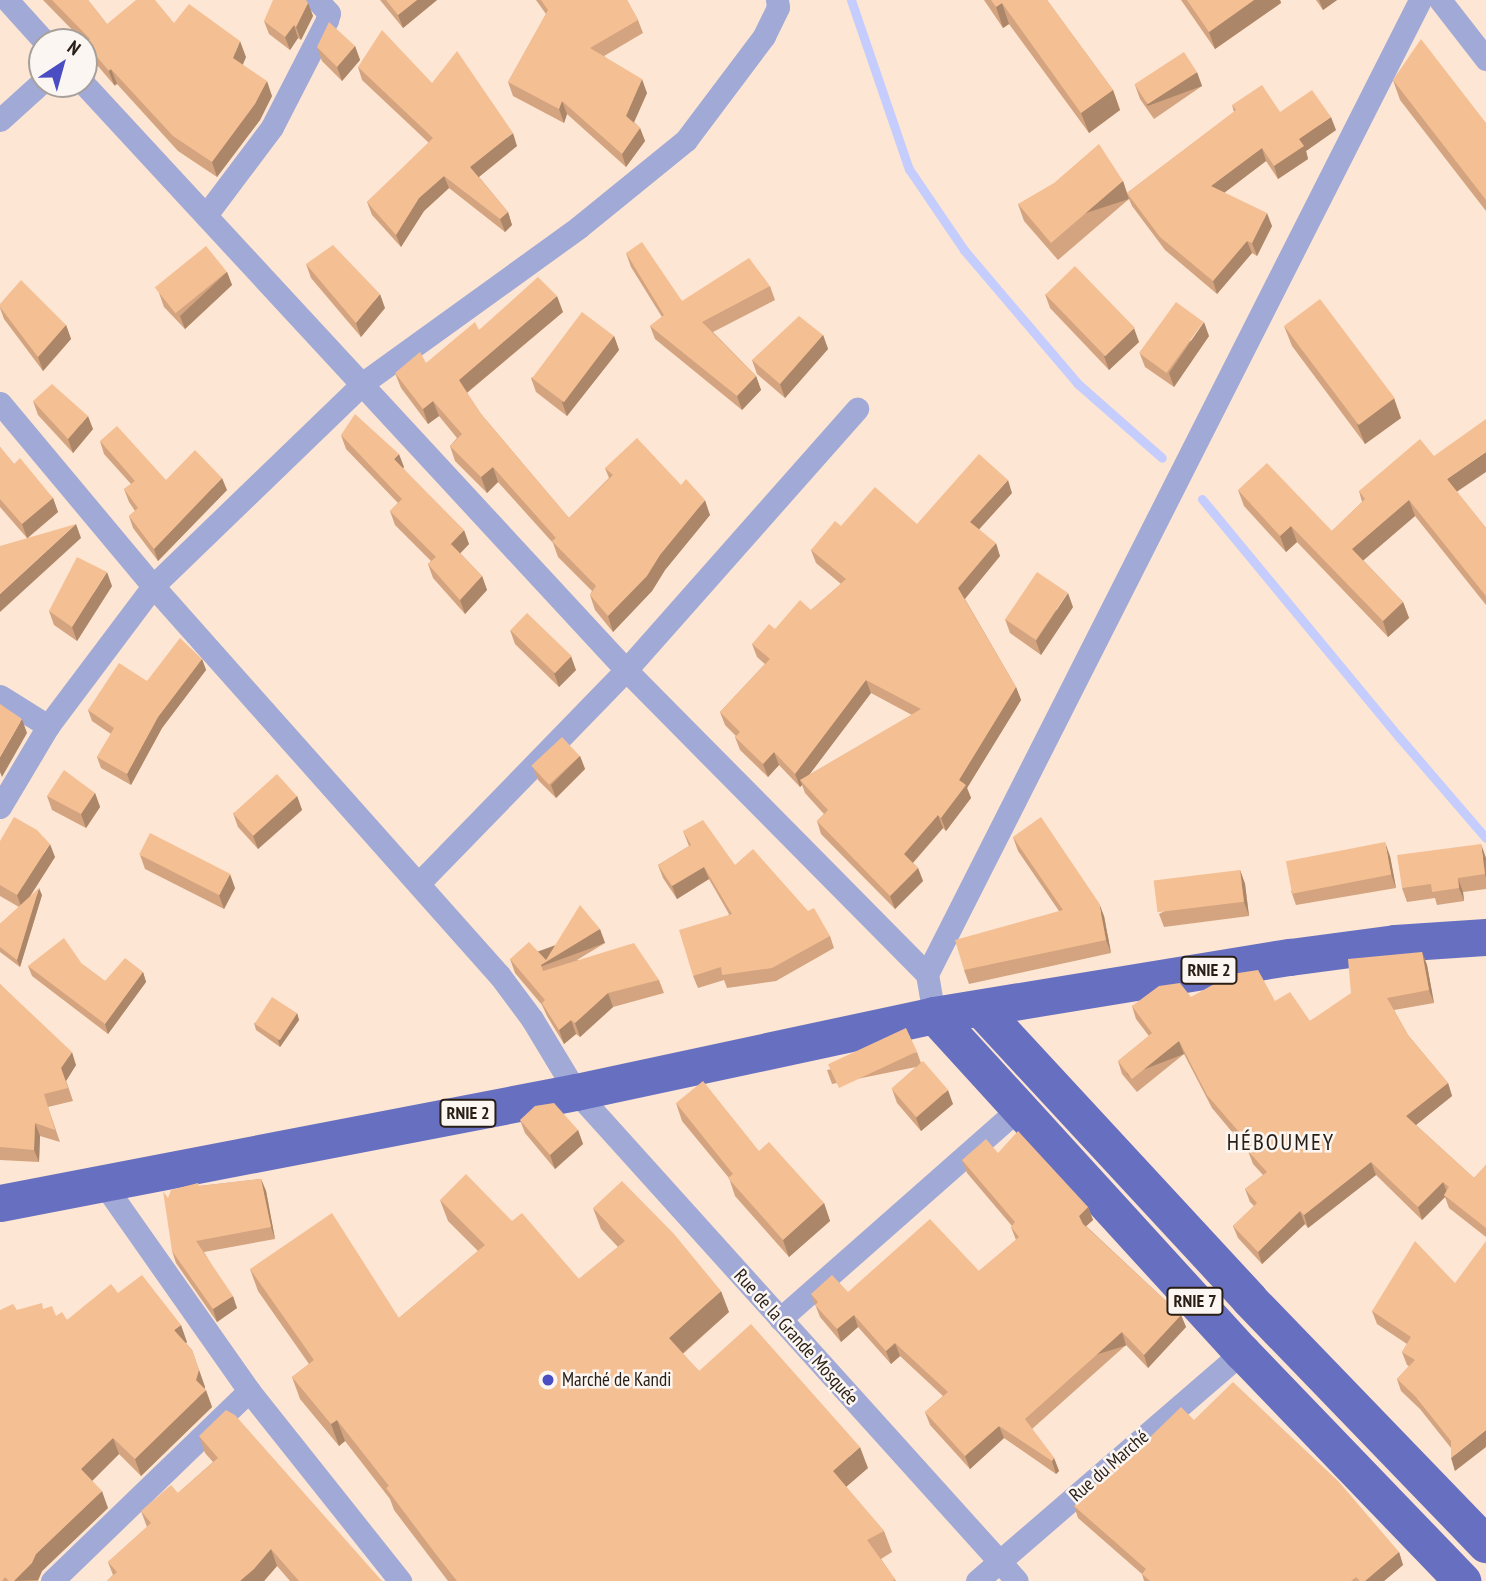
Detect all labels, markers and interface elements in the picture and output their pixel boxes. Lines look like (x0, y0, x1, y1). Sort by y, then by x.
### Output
north arrow (28, 28, 98, 98)
text: N (63, 35, 85, 60)
road number: RNIE 2 (1179, 956, 1239, 985)
road number: RNIE 2 (438, 1098, 498, 1128)
district label: HÉBOUMEY (1228, 1128, 1334, 1156)
street label: Rue de la Grande Mosquée (729, 1264, 863, 1410)
road number: RNIE 7 (1165, 1286, 1225, 1316)
place label: Marché de Kandi (562, 1369, 671, 1391)
marker: Marché de Kandi (540, 1372, 556, 1388)
street label: Rue du Marché (1065, 1425, 1153, 1507)

